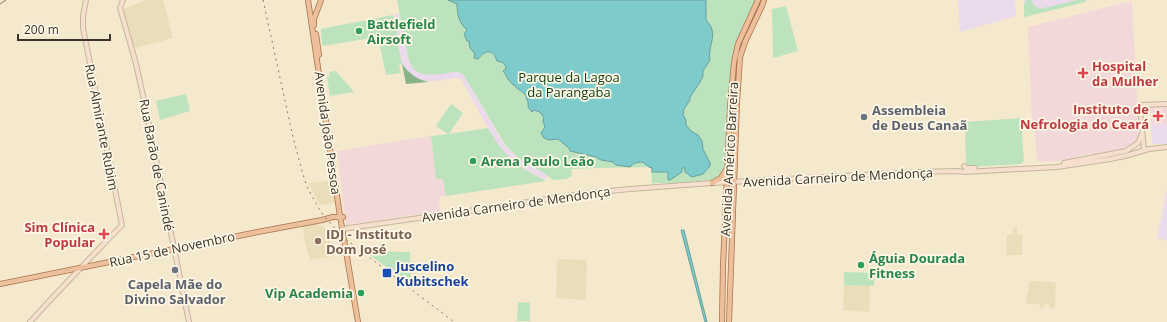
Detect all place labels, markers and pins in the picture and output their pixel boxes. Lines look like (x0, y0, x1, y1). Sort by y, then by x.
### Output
place label: Battlefield Airsoft (367, 15, 435, 48)
marker: Battlefield Airsoft (354, 26, 364, 36)
place label: Hospital da Mulher (1092, 57, 1158, 90)
marker: Hospital da Mulher (1077, 67, 1089, 79)
place label: Instituto de Nefrologia do Ceará (1020, 100, 1149, 133)
place label: Assembleia de Deus Canaã (872, 101, 967, 134)
marker: Instituto de Nefrologia do Ceará (1152, 110, 1164, 122)
marker: Assembleia de Deus Canaã (859, 112, 869, 122)
place label: Arena Paulo Leão (481, 152, 594, 170)
marker: Arena Paulo Leão (468, 156, 478, 166)
place label: Sim Clínica Popular (24, 218, 95, 251)
place label: IDJ - Instituto Dom José (326, 225, 412, 258)
marker: Sim Clínica Popular (98, 228, 110, 240)
marker: IDJ - Instituto Dom José (313, 236, 323, 246)
place label: Águia Dourada Fitness (869, 249, 965, 282)
place label: Juscelino Kubitschek (395, 257, 469, 290)
marker: Águia Dourada Fitness (856, 260, 866, 270)
marker: Capela Mãe do Divino Salvador (170, 265, 180, 275)
marker: Juscelino Kubitschek (381, 267, 393, 279)
place label: Capela Mãe do Divino Salvador (124, 275, 226, 308)
place label: Vip Academia (265, 284, 353, 302)
marker: Vip Academia (356, 288, 366, 298)

